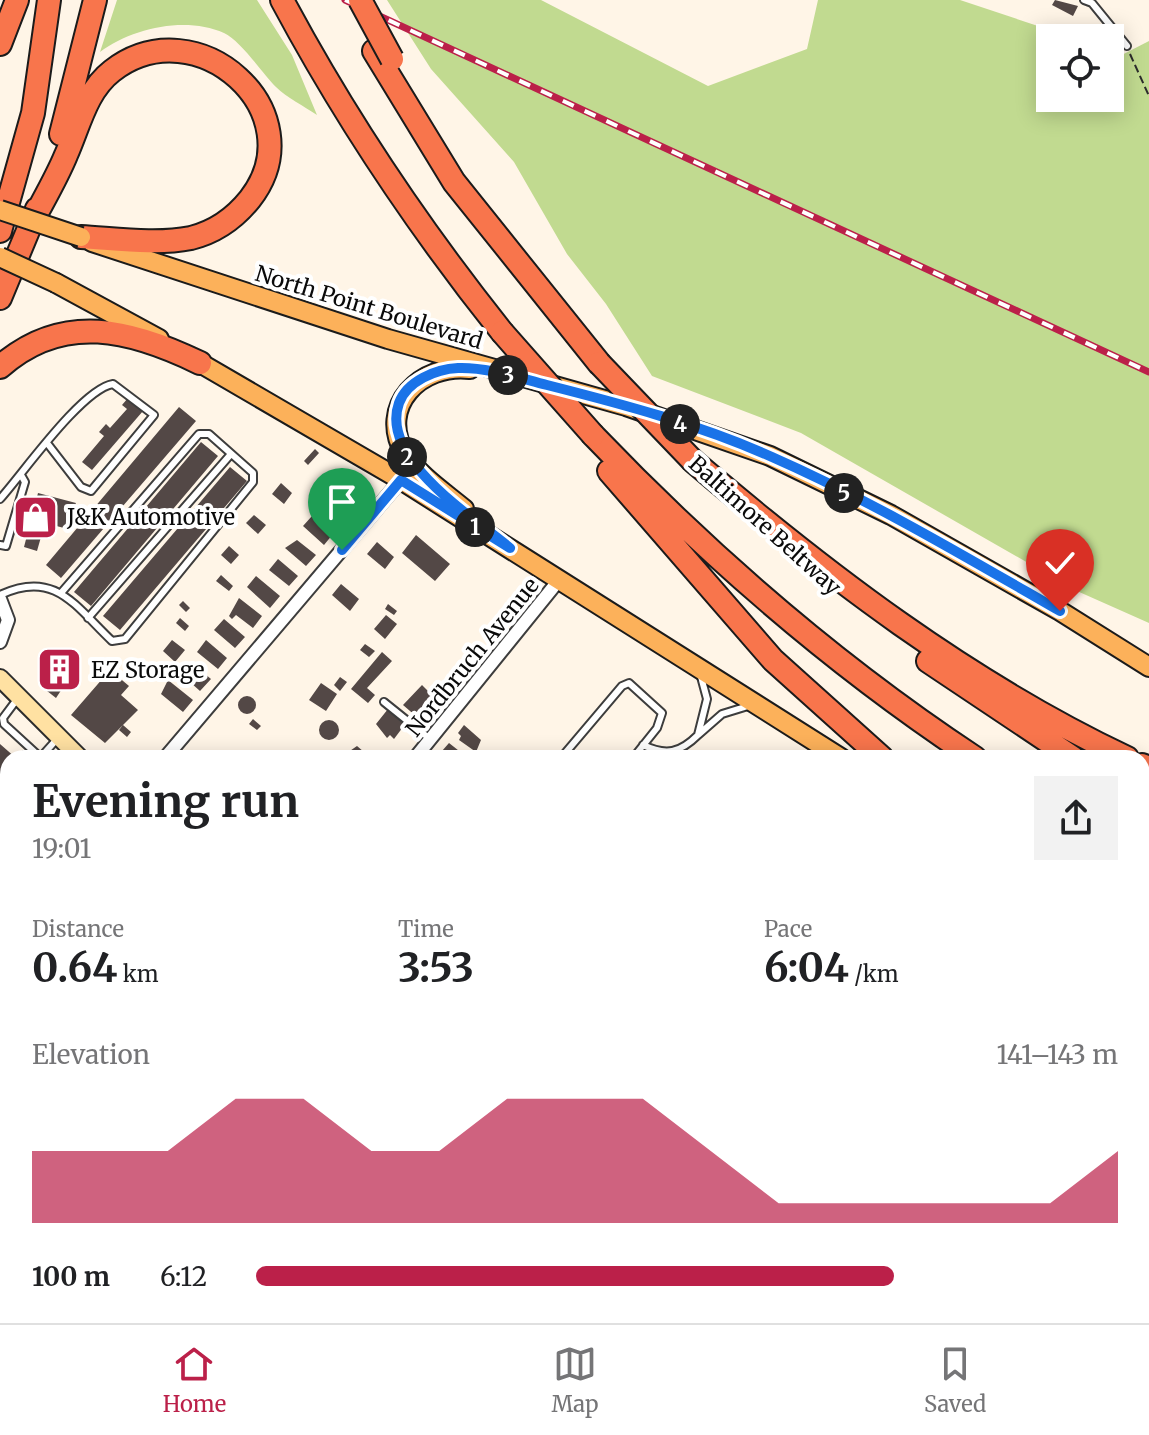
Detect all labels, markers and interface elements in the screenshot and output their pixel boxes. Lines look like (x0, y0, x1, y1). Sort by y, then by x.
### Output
map controls (1036, 24, 1124, 112)
button: locate (1036, 24, 1124, 112)
street label: North Point Boulevard (252, 259, 486, 355)
pin: 3 (488, 355, 528, 395)
text: 3 (502, 361, 514, 389)
pin: 4 (660, 404, 700, 444)
text: 4 (673, 410, 687, 438)
pin: 2 (387, 437, 427, 477)
text: 2 (401, 443, 413, 471)
street label: Baltimore Beltway (683, 449, 847, 601)
pin (308, 468, 376, 550)
pin: 5 (824, 473, 864, 513)
text: 5 (838, 479, 850, 507)
icon: arrive (320, 480, 364, 524)
shop icon: J&K Automotive (12, 493, 60, 541)
place label: J&K Automotive (66, 503, 235, 531)
pin: 1 (455, 507, 495, 547)
text: 1 (470, 513, 480, 541)
pin (1026, 529, 1094, 611)
icon: check (1038, 541, 1082, 585)
street label: Nordbruch Avenue (399, 572, 545, 742)
building icon: EZ Storage (36, 646, 84, 694)
place label: EZ Storage (91, 656, 204, 684)
text: Evening run (32, 774, 299, 829)
button: share (1034, 776, 1118, 860)
text: 19:01 (32, 832, 91, 865)
text: Distance (32, 915, 124, 943)
text: Time (398, 915, 454, 943)
text: Pace (764, 915, 812, 943)
text: 0.64 (32, 943, 118, 993)
text: 3:53 (398, 943, 474, 993)
text: 6:04 (764, 943, 849, 993)
text: km (118, 960, 159, 988)
text: /km (849, 960, 899, 988)
text: Elevation (32, 1038, 150, 1071)
text: 141–143 m (996, 1038, 1118, 1071)
text: 100 m (32, 1260, 110, 1293)
text: 6:12 (160, 1260, 207, 1293)
tab: Home (163, 1342, 226, 1418)
tab: Map (552, 1342, 598, 1418)
tab: Saved (924, 1342, 986, 1418)

